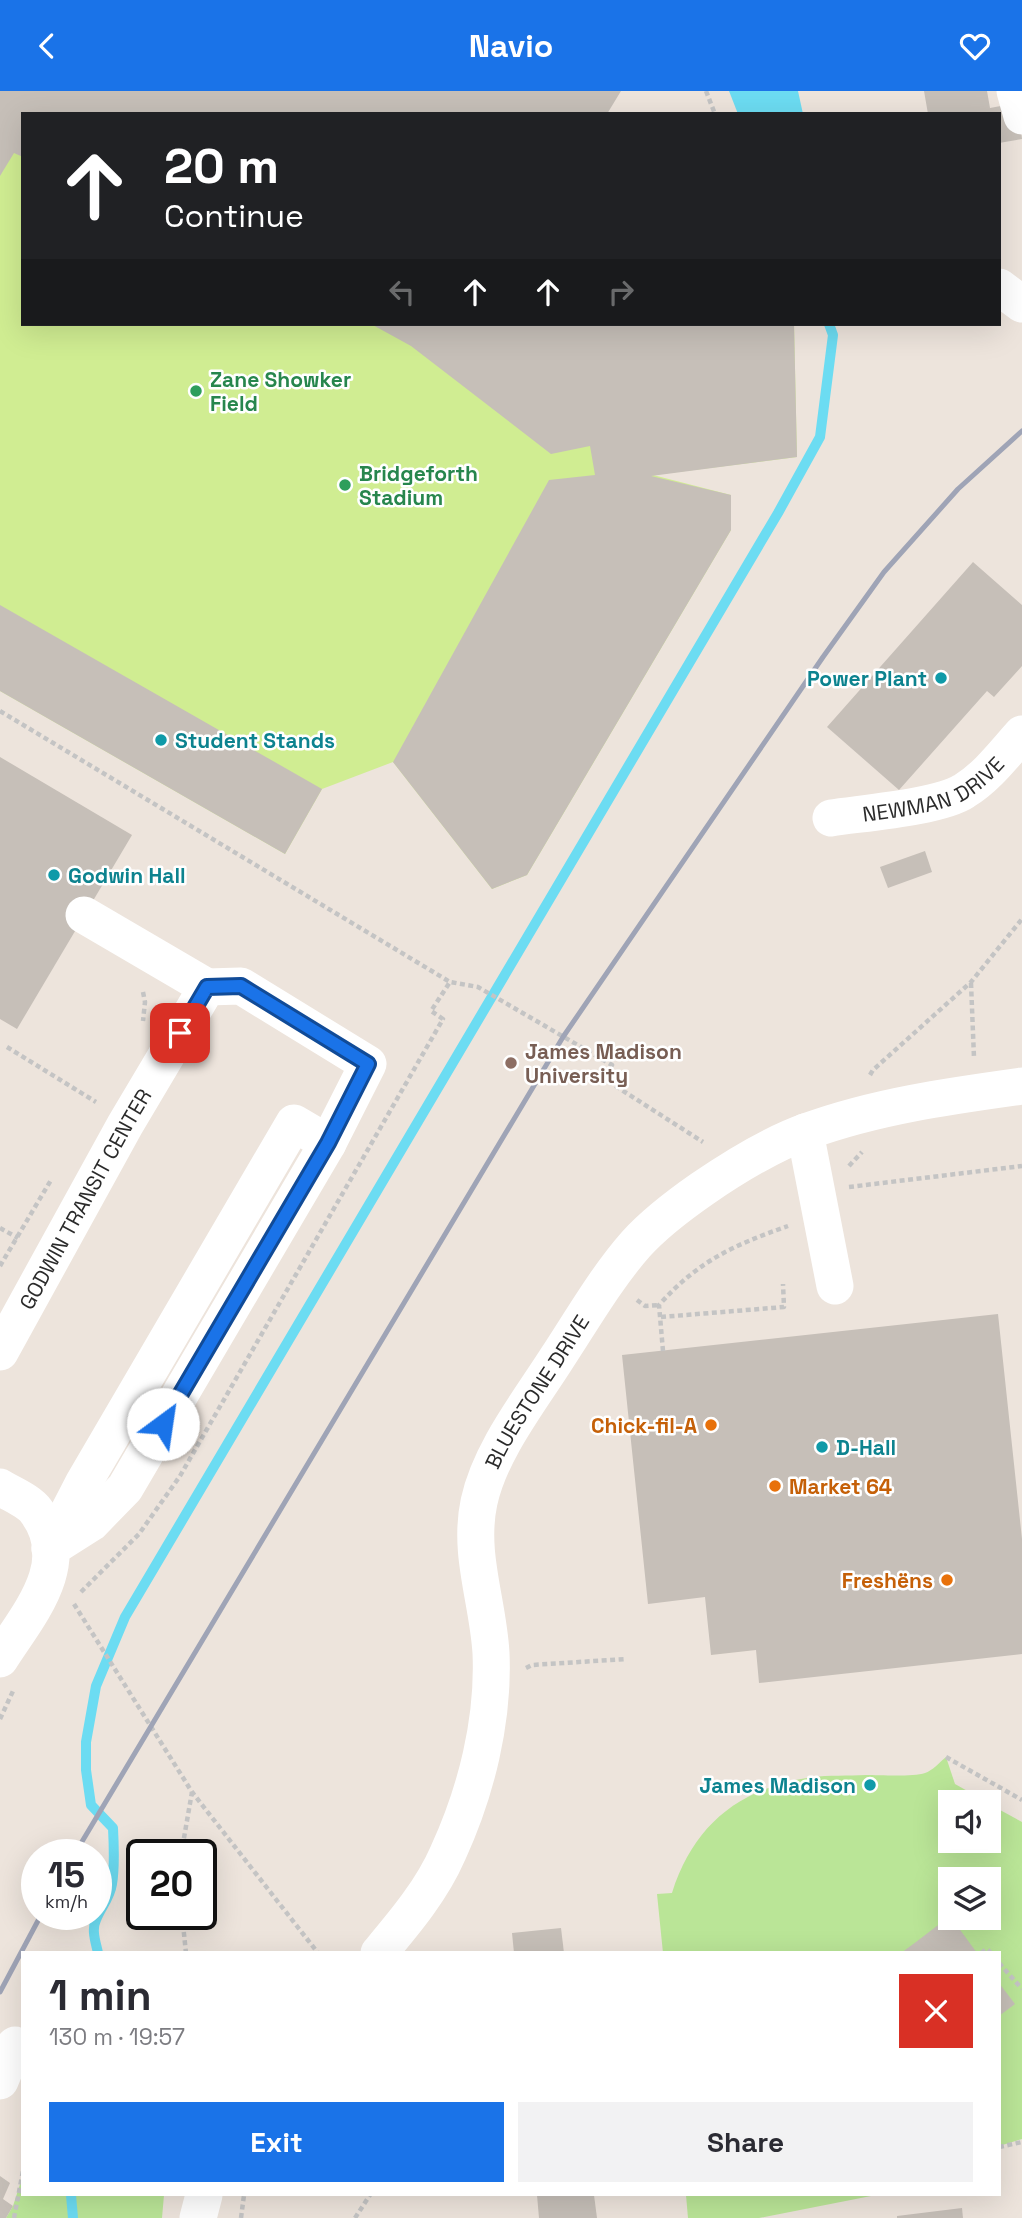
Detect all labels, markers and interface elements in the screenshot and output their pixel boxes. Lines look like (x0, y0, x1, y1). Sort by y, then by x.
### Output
text: Navio (469, 26, 553, 66)
icon: back (28, 27, 66, 65)
icon: heart (956, 27, 994, 65)
text: 20 m (164, 135, 279, 197)
icon: ahead (49, 140, 140, 231)
text: Continue (164, 196, 304, 236)
icon: left (383, 273, 421, 311)
icon: ahead (456, 273, 494, 311)
icon: ahead (529, 273, 567, 311)
icon: right (602, 273, 640, 311)
place label: Zane Showker Field (210, 366, 351, 417)
marker: Zane Showker Field (188, 383, 204, 399)
place label: Bridgeforth Stadium (359, 460, 478, 511)
marker: Bridgeforth Stadium (337, 477, 353, 493)
place label: Power Plant (807, 665, 927, 692)
marker: Power Plant (933, 670, 949, 686)
place label: Student Stands (175, 727, 335, 754)
marker: Student Stands (153, 732, 169, 748)
street label: NEWMAN DRIVE (861, 750, 1010, 827)
place label: Godwin Hall (68, 862, 186, 889)
marker: Godwin Hall (46, 867, 62, 883)
pin (150, 1003, 210, 1063)
icon: arrive (161, 1014, 199, 1052)
place label: James Madison University (525, 1038, 682, 1089)
marker: James Madison University (503, 1055, 519, 1071)
street label: GODWIN TRANSIT CENTER (13, 1084, 157, 1314)
street label: BLUESTONE DRIVE (478, 1309, 595, 1473)
position arrow (126, 1387, 200, 1461)
place label: Chick-fil-A (591, 1412, 697, 1439)
marker: Chick-fil-A (703, 1417, 719, 1433)
place label: D-Hall (836, 1434, 896, 1461)
marker: D-Hall (814, 1439, 830, 1455)
place label: Market 64 (789, 1473, 892, 1500)
marker: Market 64 (767, 1478, 783, 1494)
place label: Freshëns (842, 1567, 933, 1594)
marker: Freshëns (939, 1572, 955, 1588)
place label: James Madison (699, 1772, 856, 1799)
marker: James Madison (862, 1777, 878, 1793)
map controls (938, 1790, 1001, 1930)
button: sound (938, 1790, 1001, 1853)
speed limit sign: 20 (126, 1839, 217, 1930)
text: 15 (48, 1853, 85, 1897)
button: layers (938, 1867, 1001, 1930)
text: km/h (45, 1890, 88, 1913)
text: 1 min (49, 1969, 152, 2022)
button: close (899, 1974, 973, 2048)
text: 130 m · 19:57 (49, 2022, 185, 2052)
button: Exit (49, 2102, 504, 2182)
button: Share (518, 2102, 973, 2182)

